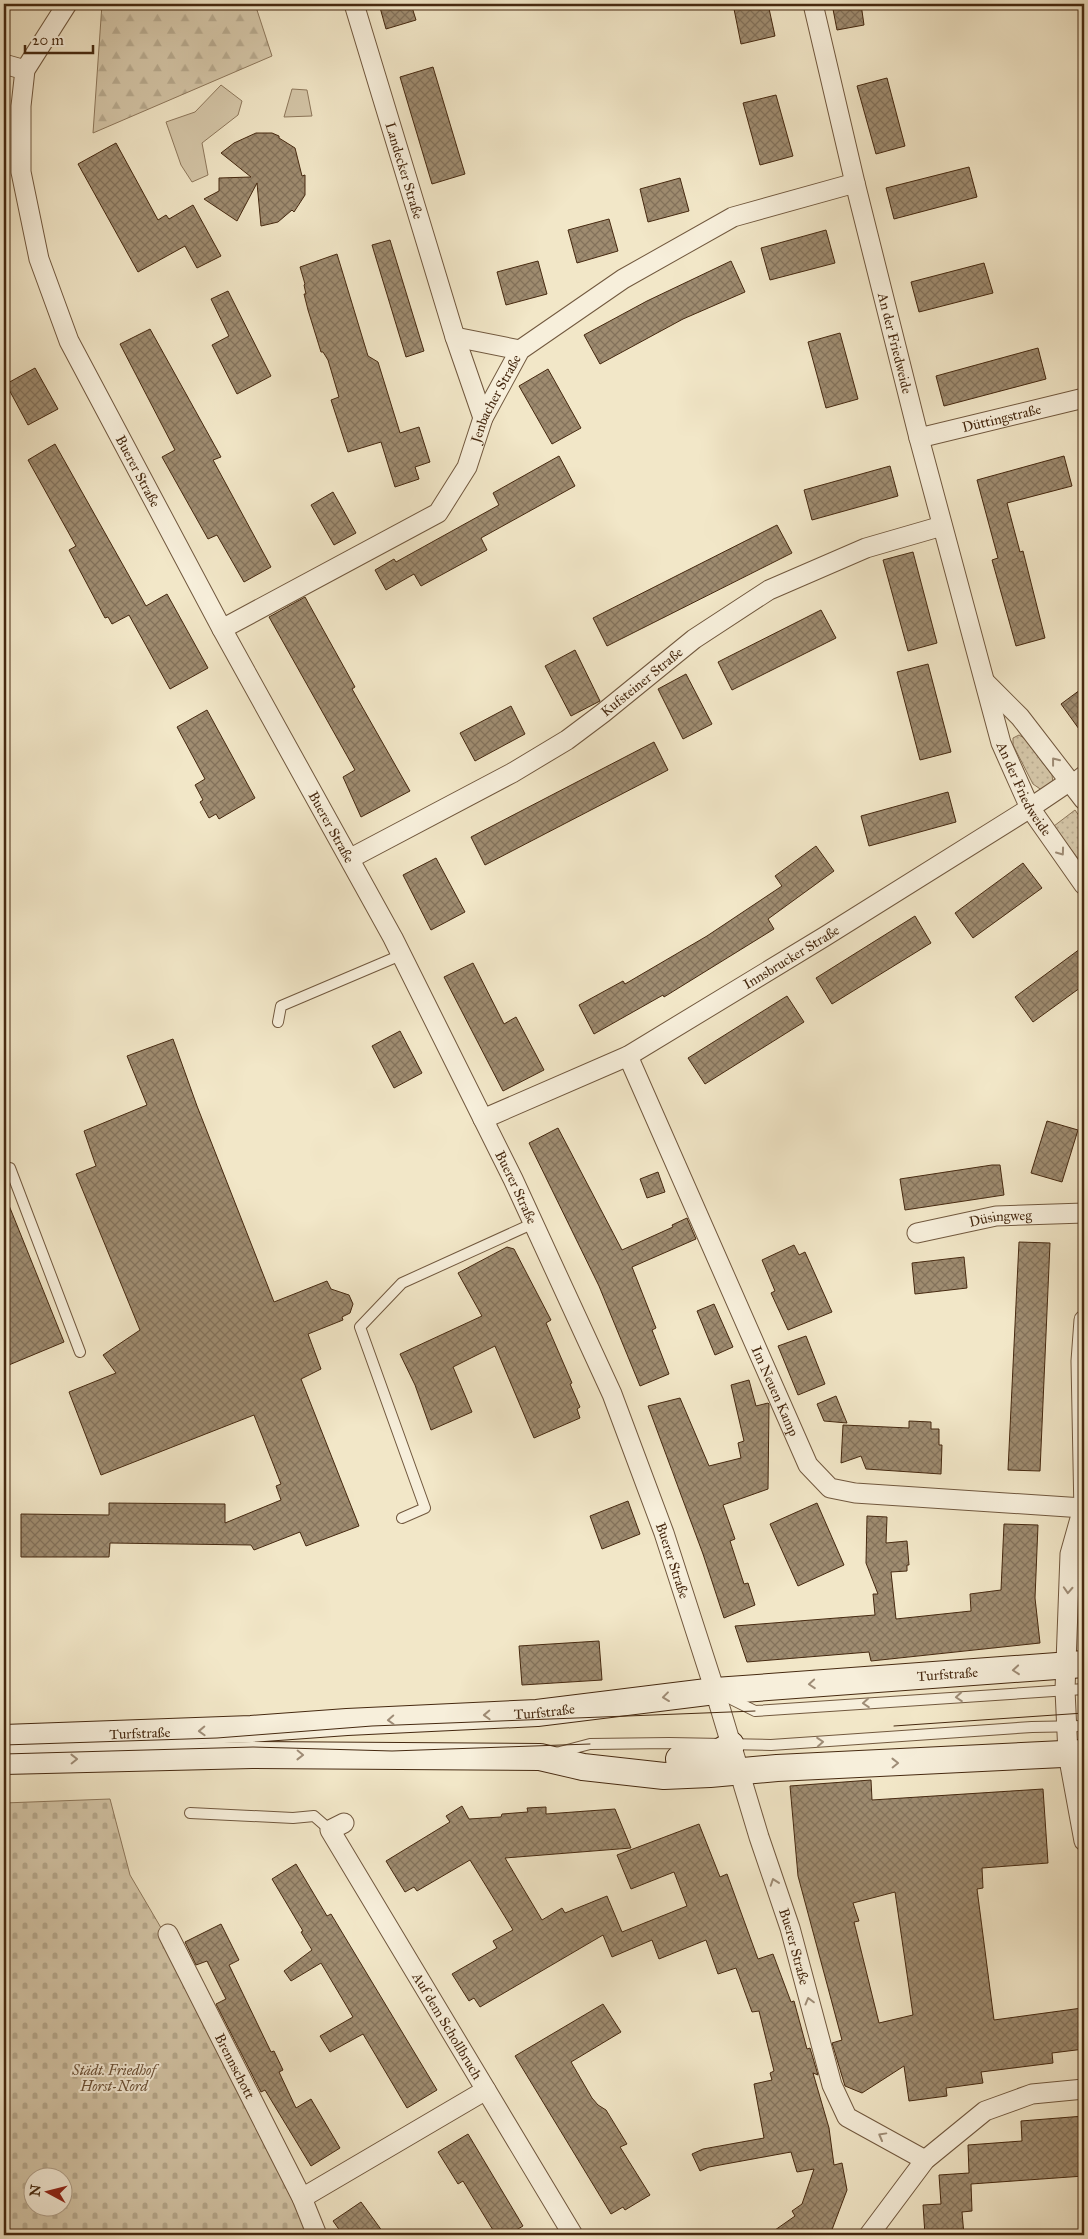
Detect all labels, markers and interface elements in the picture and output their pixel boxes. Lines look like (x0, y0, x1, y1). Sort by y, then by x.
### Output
scale bar (25, 22, 92, 54)
text: 20 m (32, 31, 64, 49)
street label: Landecker Straße (382, 120, 427, 221)
street label: An der Friedweide (874, 290, 916, 396)
street label: Jenbacher Straße (466, 351, 525, 447)
street label: Düttingstraße (960, 400, 1043, 436)
street label: Buerer Straße (112, 432, 164, 510)
street label: Kufsteiner Straße (597, 643, 686, 720)
street label: An der Friedweide (993, 738, 1055, 839)
one-way arrow (1052, 757, 1061, 767)
street label: Buerer Straße (305, 788, 358, 866)
one-way arrow (1055, 846, 1064, 856)
street label: Innsbrucker Straße (740, 921, 843, 993)
street label: Buerer Straße (492, 1148, 541, 1227)
street label: Düsingweg (967, 1206, 1033, 1230)
street label: Im Neuen Kamp (748, 1343, 803, 1439)
street label: Buerer Straße (652, 1520, 693, 1601)
one-way arrow (1063, 1586, 1074, 1594)
street label: Turfstraße (916, 1663, 979, 1685)
one-way arrow (1012, 1664, 1020, 1675)
one-way arrow (807, 1679, 815, 1690)
one-way arrow (662, 1691, 670, 1702)
one-way arrow (955, 1691, 963, 1702)
one-way arrow (861, 1698, 869, 1709)
street label: Turfstraße (513, 1700, 576, 1723)
one-way arrow (483, 1710, 491, 1721)
one-way arrow (387, 1714, 395, 1725)
street label: Turfstraße (109, 1723, 171, 1743)
one-way arrow (198, 1726, 206, 1737)
one-way arrow (816, 1737, 824, 1748)
one-way arrow (297, 1750, 305, 1760)
one-way arrow (70, 1754, 78, 1764)
one-way arrow (891, 1757, 899, 1768)
one-way arrow (770, 1878, 780, 1886)
street label: Buerer Straße (775, 1906, 813, 1987)
street label: Auf dem Schollbruch (408, 1968, 486, 2083)
one-way arrow (804, 1996, 815, 2005)
street label: Brennschott (211, 2030, 259, 2102)
park label: Städt. Friedhof Horst-Nord (71, 2062, 160, 2095)
one-way arrow (878, 2132, 887, 2142)
north arrow (22, 2166, 72, 2216)
text: N (26, 2183, 45, 2197)

